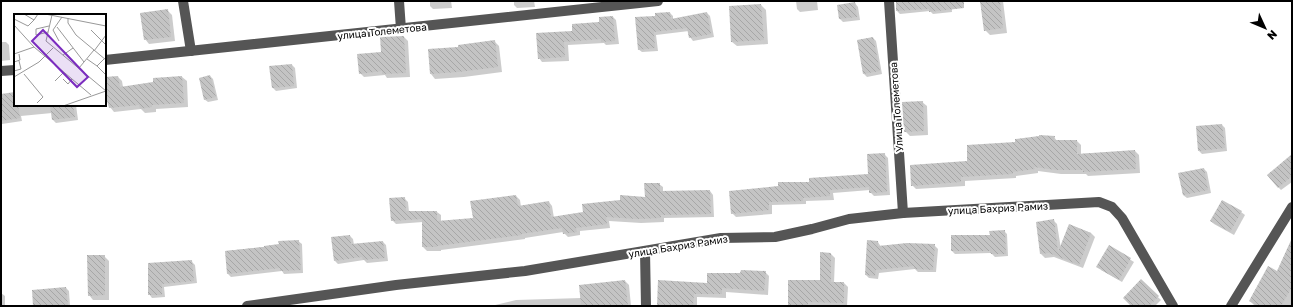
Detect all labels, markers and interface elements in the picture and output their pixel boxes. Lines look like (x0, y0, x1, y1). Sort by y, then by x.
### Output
north arrow (1245, 8, 1285, 48)
inset map (14, 14, 106, 106)
street label: улица Толеметова (337, 20, 427, 42)
text: N (1265, 28, 1280, 43)
street label: Улица Толеметова (887, 62, 905, 152)
street label: улица Бахриз Рамиз (948, 199, 1048, 217)
street label: улица Бахриз Рамиз (627, 232, 729, 260)

